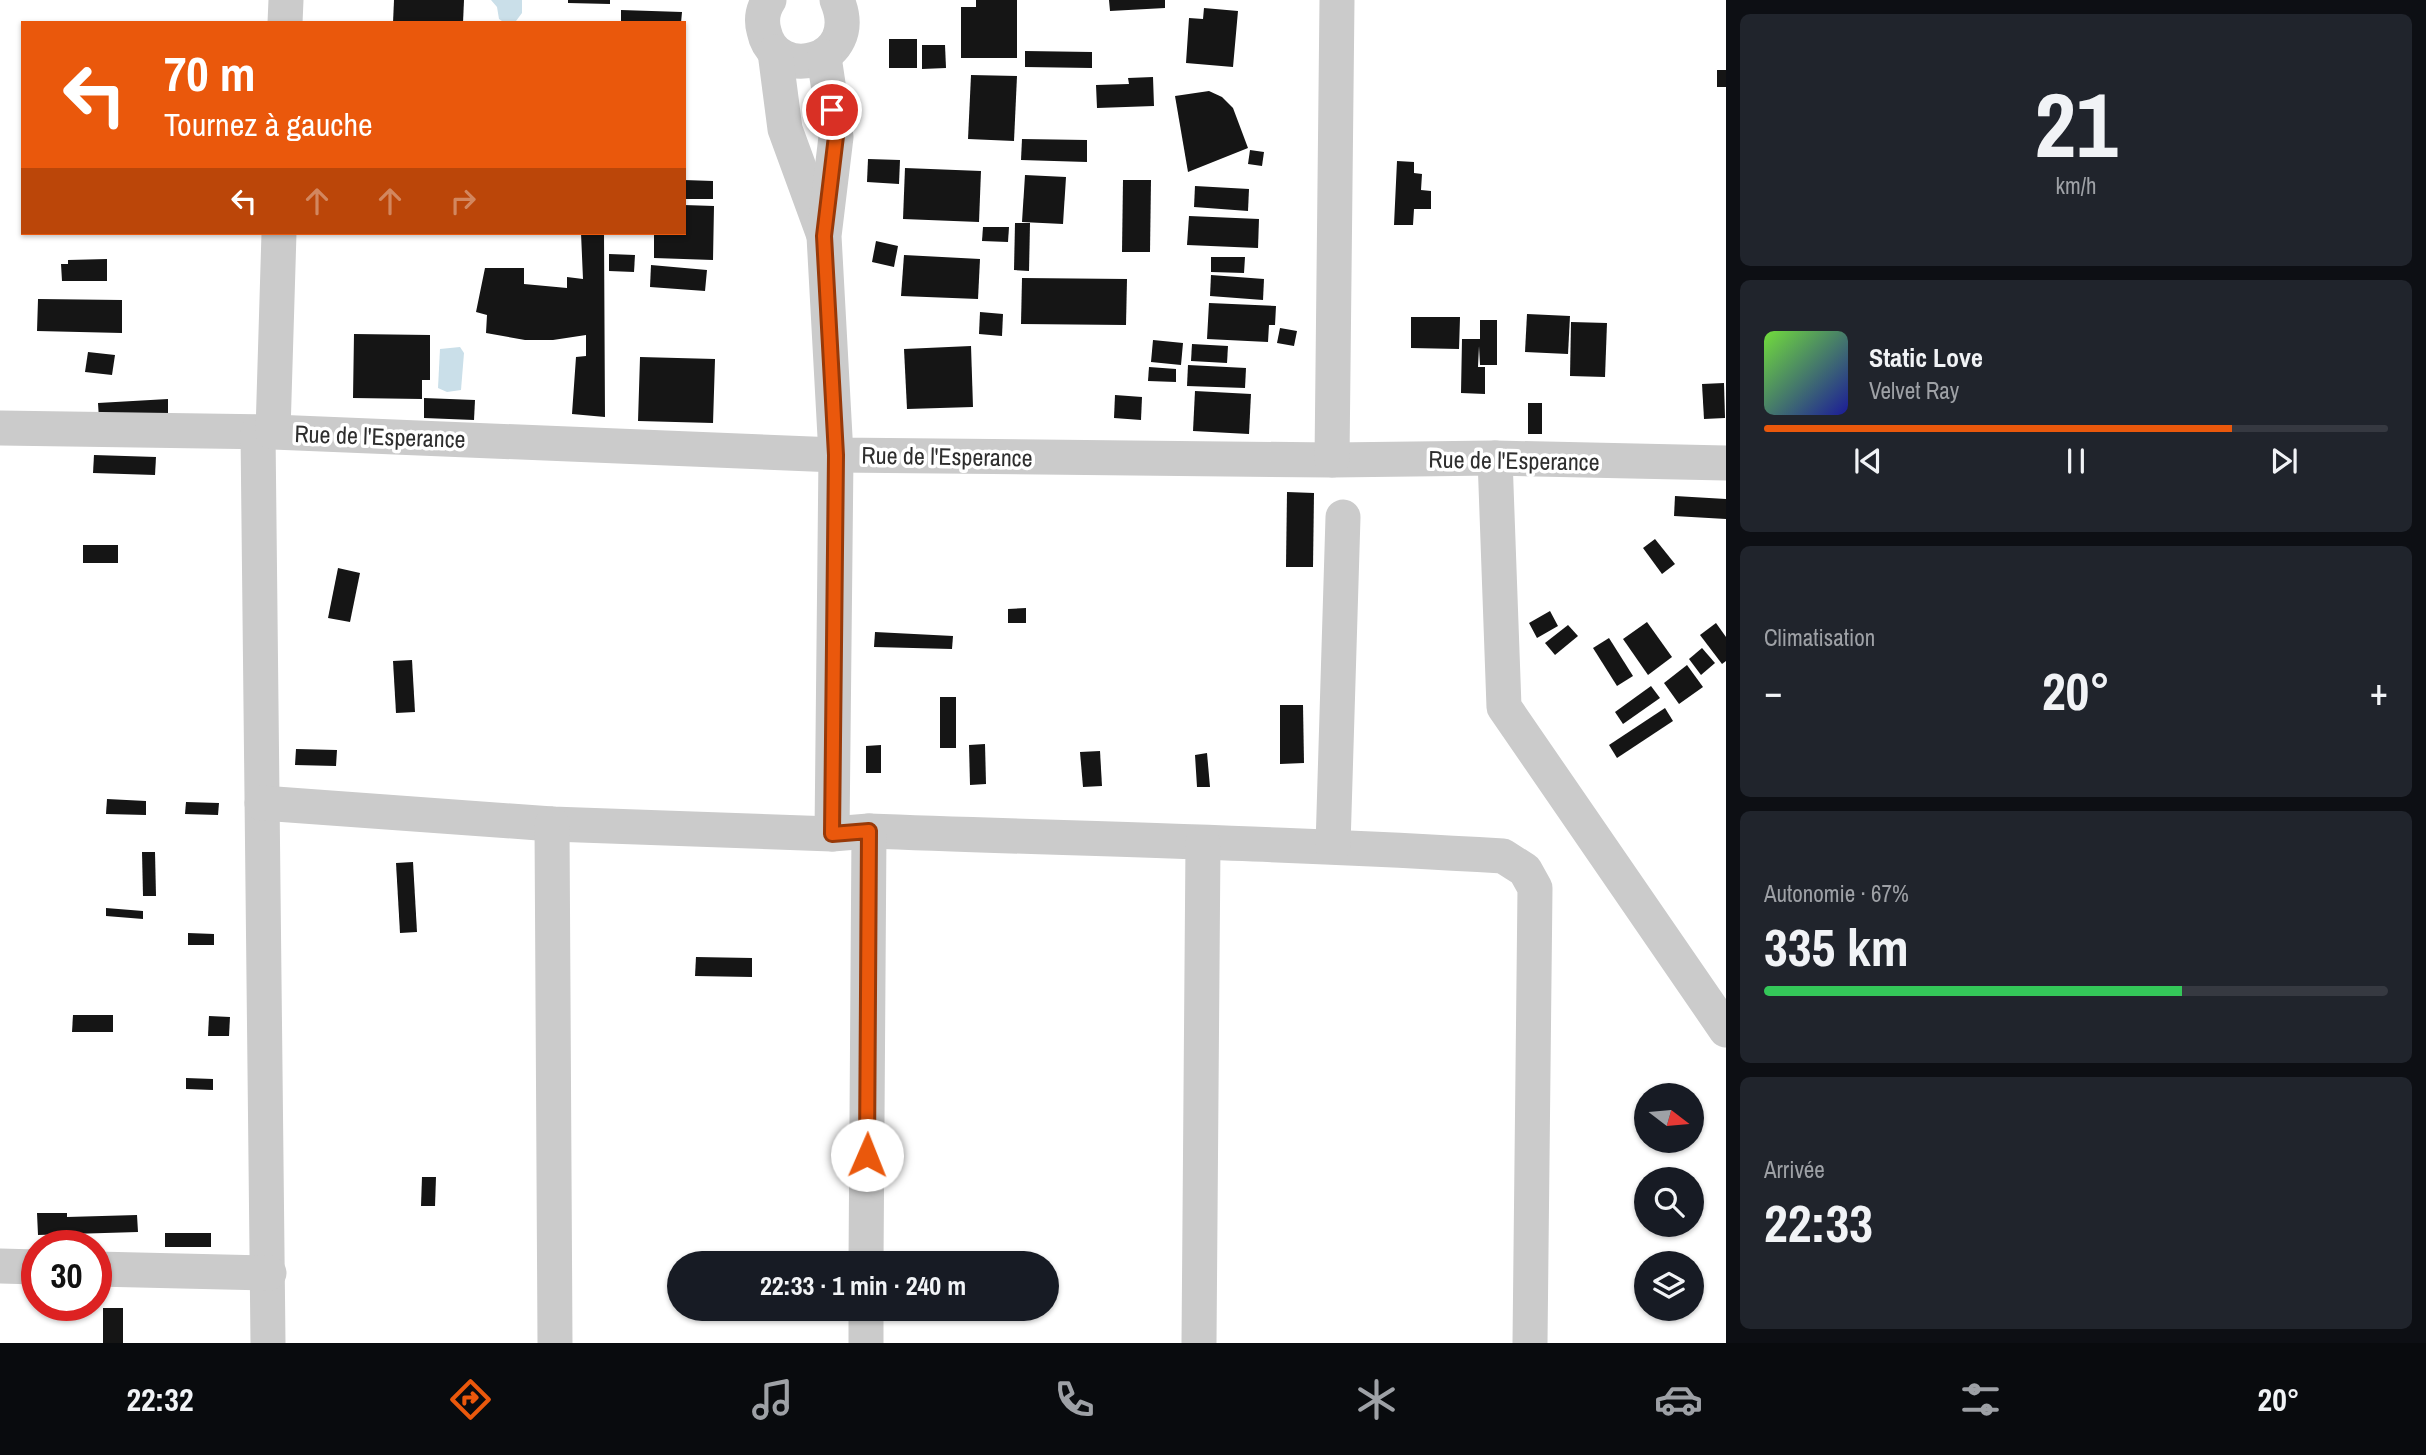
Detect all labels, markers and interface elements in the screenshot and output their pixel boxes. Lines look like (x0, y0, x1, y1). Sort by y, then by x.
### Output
text: 70 m (164, 40, 256, 106)
icon: left (49, 49, 140, 140)
text: 21 (2035, 63, 2118, 185)
pin (802, 80, 862, 140)
icon: arrive (813, 91, 851, 129)
text: Tournez à gauche (164, 103, 373, 146)
text: km/h (2056, 170, 2096, 201)
icon: left (225, 182, 263, 220)
icon: ahead (298, 182, 336, 220)
icon: ahead (371, 182, 409, 220)
icon: right (444, 182, 482, 220)
text: Static Love (1869, 340, 1983, 375)
text: Velvet Ray (1869, 375, 1959, 406)
street label: Rue de l'Esperance (294, 417, 466, 455)
street label: Rue de l'Esperance (861, 439, 1033, 473)
icon: previous (1849, 442, 1887, 480)
icon: pause (2057, 442, 2095, 480)
icon: next (2265, 442, 2303, 480)
street label: Rue de l'Esperance (1428, 443, 1600, 477)
text: Climatisation (1764, 622, 1875, 653)
text: 20° (2042, 656, 2110, 726)
text: − (1764, 666, 1782, 717)
text: + (2370, 666, 2388, 717)
text: Autonomie · 67% (1764, 878, 1909, 909)
text: 335 km (1764, 912, 1909, 982)
north arrow (1634, 1083, 1704, 1153)
map controls (1634, 1083, 1704, 1321)
position arrow (830, 1118, 904, 1192)
text: Arrivée (1764, 1154, 1825, 1185)
button: search (1634, 1167, 1704, 1237)
text: 22:33 (1764, 1188, 1873, 1258)
speed limit sign: 30 (21, 1230, 112, 1321)
button: layers (1634, 1251, 1704, 1321)
text: 22:33 · 1 min · 240 m (760, 1268, 966, 1303)
icon: directions (446, 1375, 495, 1424)
icon: music (748, 1375, 797, 1424)
icon: phone (1050, 1375, 1099, 1424)
icon: climate (1352, 1375, 1401, 1424)
icon: car (1654, 1375, 1703, 1424)
icon: filters (1956, 1375, 2005, 1424)
text: 22:32 (126, 1378, 194, 1421)
text: 20° (2258, 1378, 2300, 1421)

